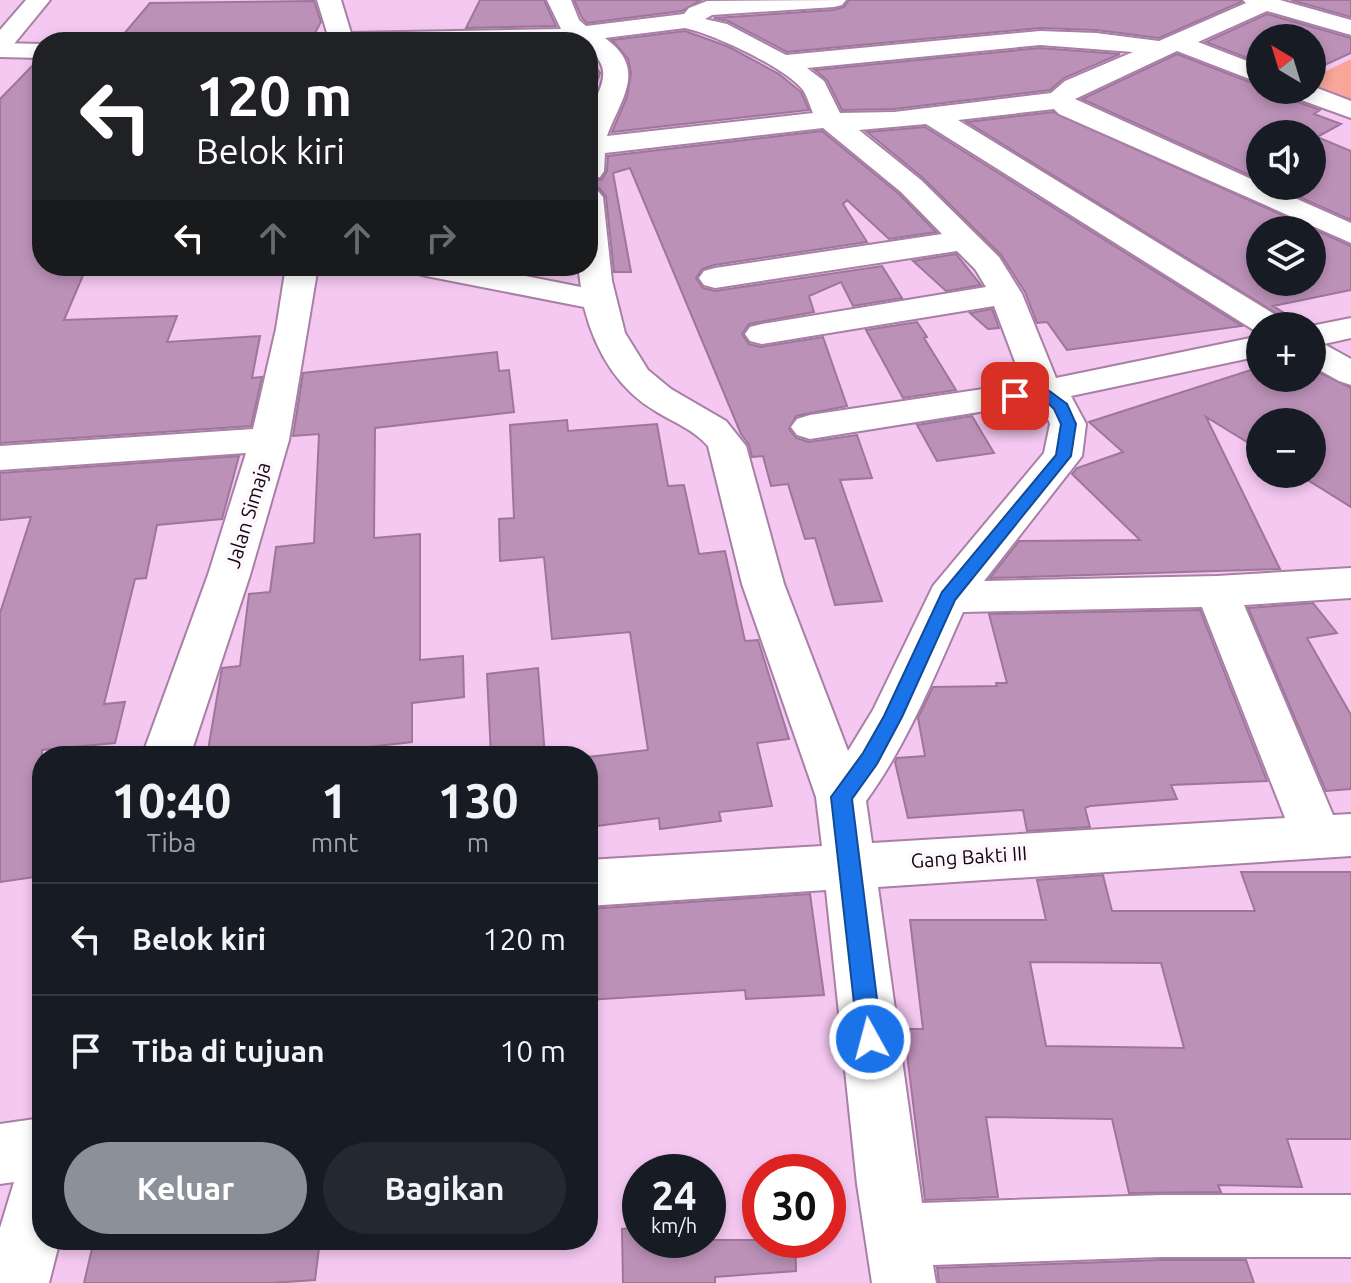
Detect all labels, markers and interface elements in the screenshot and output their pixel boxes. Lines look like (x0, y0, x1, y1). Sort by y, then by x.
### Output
north arrow (1246, 24, 1326, 104)
map controls (1246, 24, 1326, 488)
icon: left (64, 64, 168, 168)
text: 120 m (196, 64, 352, 127)
button: sound (1246, 120, 1326, 200)
text: Belok kiri (196, 130, 345, 171)
icon: left (167, 216, 211, 260)
icon: ahead (251, 216, 295, 260)
icon: ahead (335, 216, 379, 260)
icon: right (419, 216, 463, 260)
button: layers (1246, 216, 1326, 296)
button: + (1246, 312, 1326, 392)
pin (981, 362, 1049, 430)
icon: arrive (993, 374, 1037, 418)
button: − (1246, 408, 1326, 488)
street label: Jalan Simaja (220, 459, 275, 571)
text: 10:40 (111, 773, 231, 827)
text: 1 (321, 773, 348, 827)
text: 130 (437, 773, 519, 827)
text: Tiba (146, 828, 196, 857)
text: mnt (311, 828, 358, 857)
text: m (467, 828, 489, 857)
street label: Gang Bakti III (910, 841, 1028, 872)
icon: left (64, 917, 108, 961)
text: Belok kiri (132, 922, 266, 956)
text: 120 m (482, 922, 566, 956)
position arrow (828, 997, 912, 1081)
icon: arrive (64, 1029, 108, 1073)
text: Tiba di tujuan (132, 1034, 325, 1068)
text: 10 m (499, 1034, 566, 1068)
button: Keluar (64, 1142, 307, 1234)
button: Bagikan (323, 1142, 566, 1234)
speed limit sign: 30 (742, 1154, 846, 1258)
text: 24 (651, 1173, 697, 1218)
text: km/h (651, 1214, 697, 1237)

